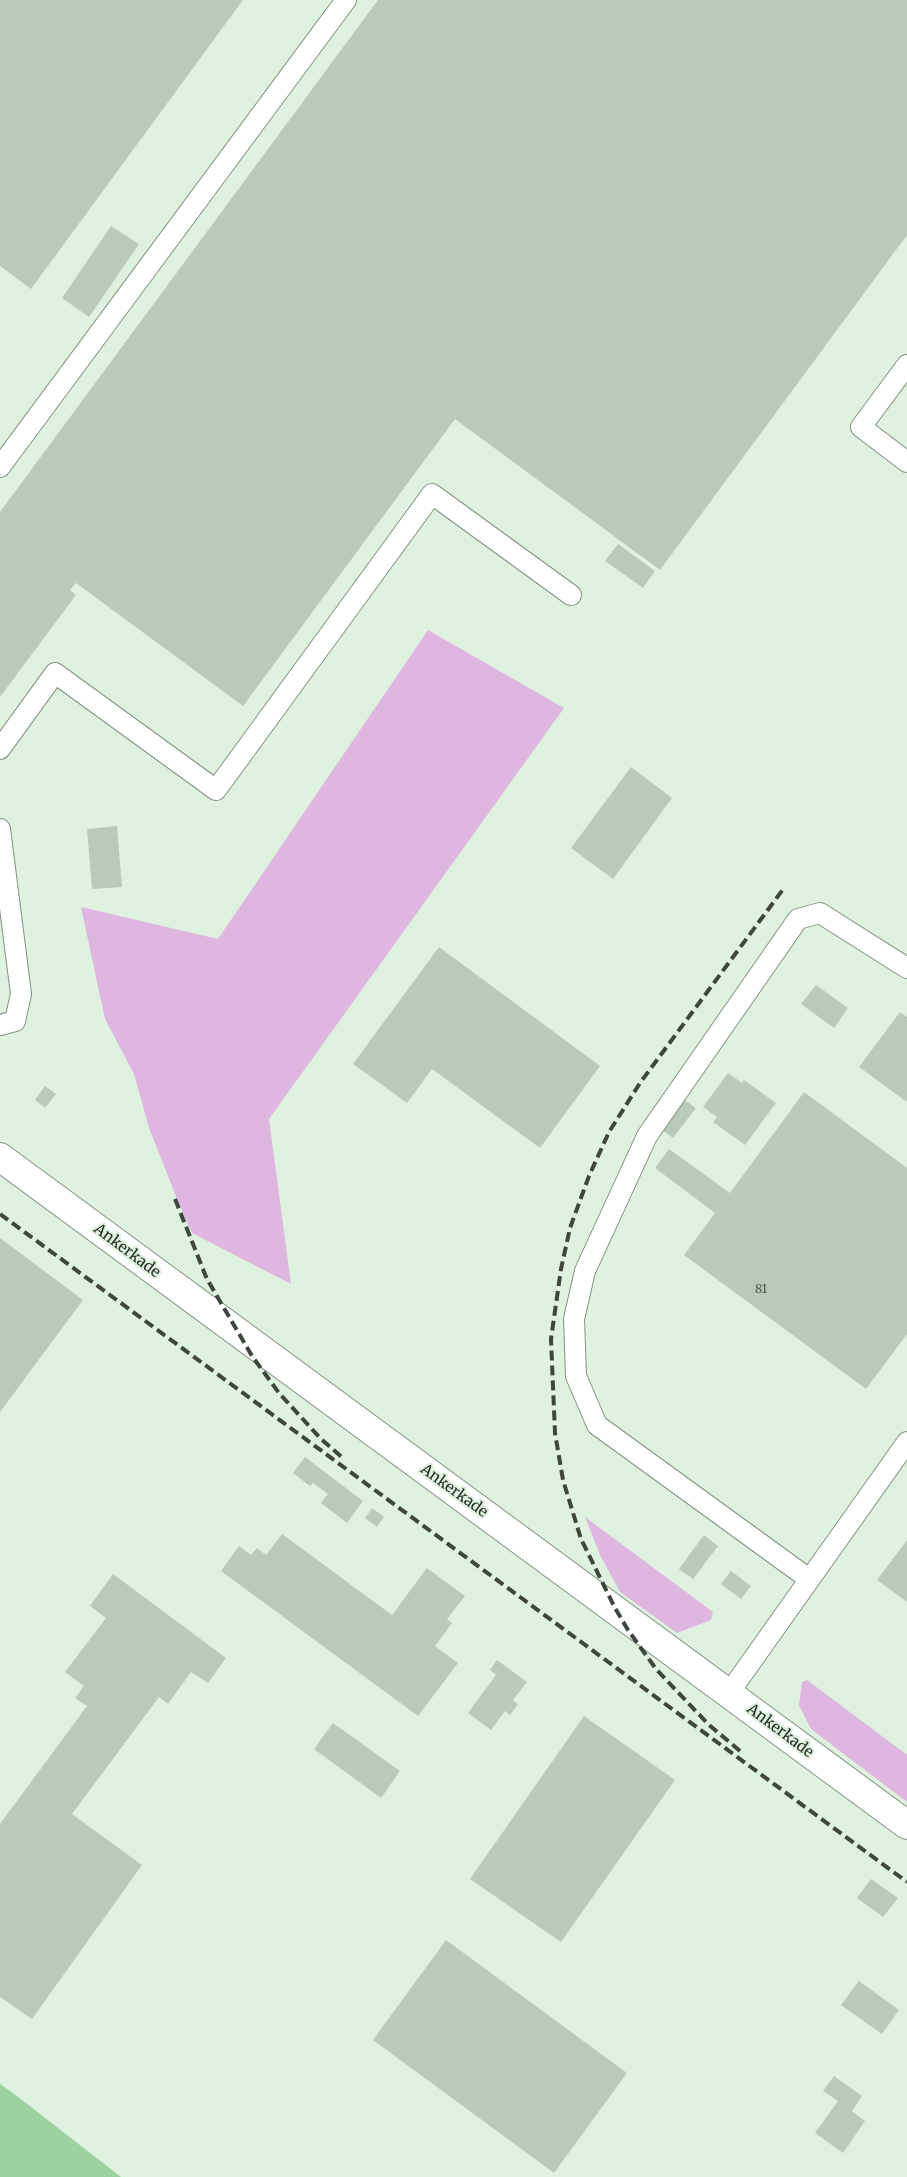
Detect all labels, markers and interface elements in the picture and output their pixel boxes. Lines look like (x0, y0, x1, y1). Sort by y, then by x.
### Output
street label: Ankerkade (90, 1220, 164, 1282)
house number: 81 (755, 1283, 767, 1297)
street label: Ankerkade (417, 1461, 491, 1521)
street label: Ankerkade (743, 1700, 817, 1762)

